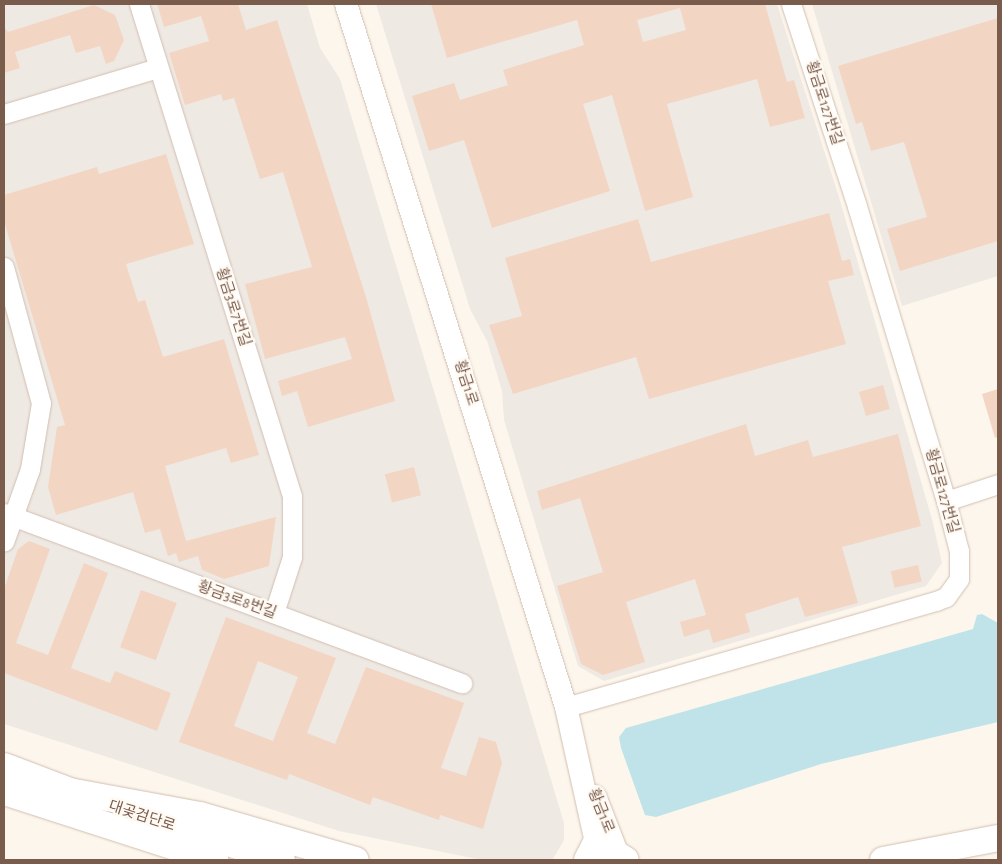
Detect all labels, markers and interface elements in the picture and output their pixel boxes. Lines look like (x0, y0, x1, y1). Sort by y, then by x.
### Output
street label: 황금로127번길 (802, 59, 846, 147)
street label: 황금3로7번길 (212, 265, 254, 349)
street label: 황금1로 (450, 358, 482, 408)
street label: 황금로127번길 (921, 447, 963, 535)
street label: 황금3로8번길 (195, 577, 279, 623)
street label: 황금1로 (584, 786, 618, 836)
street label: 대곶검단로 (106, 797, 178, 835)

